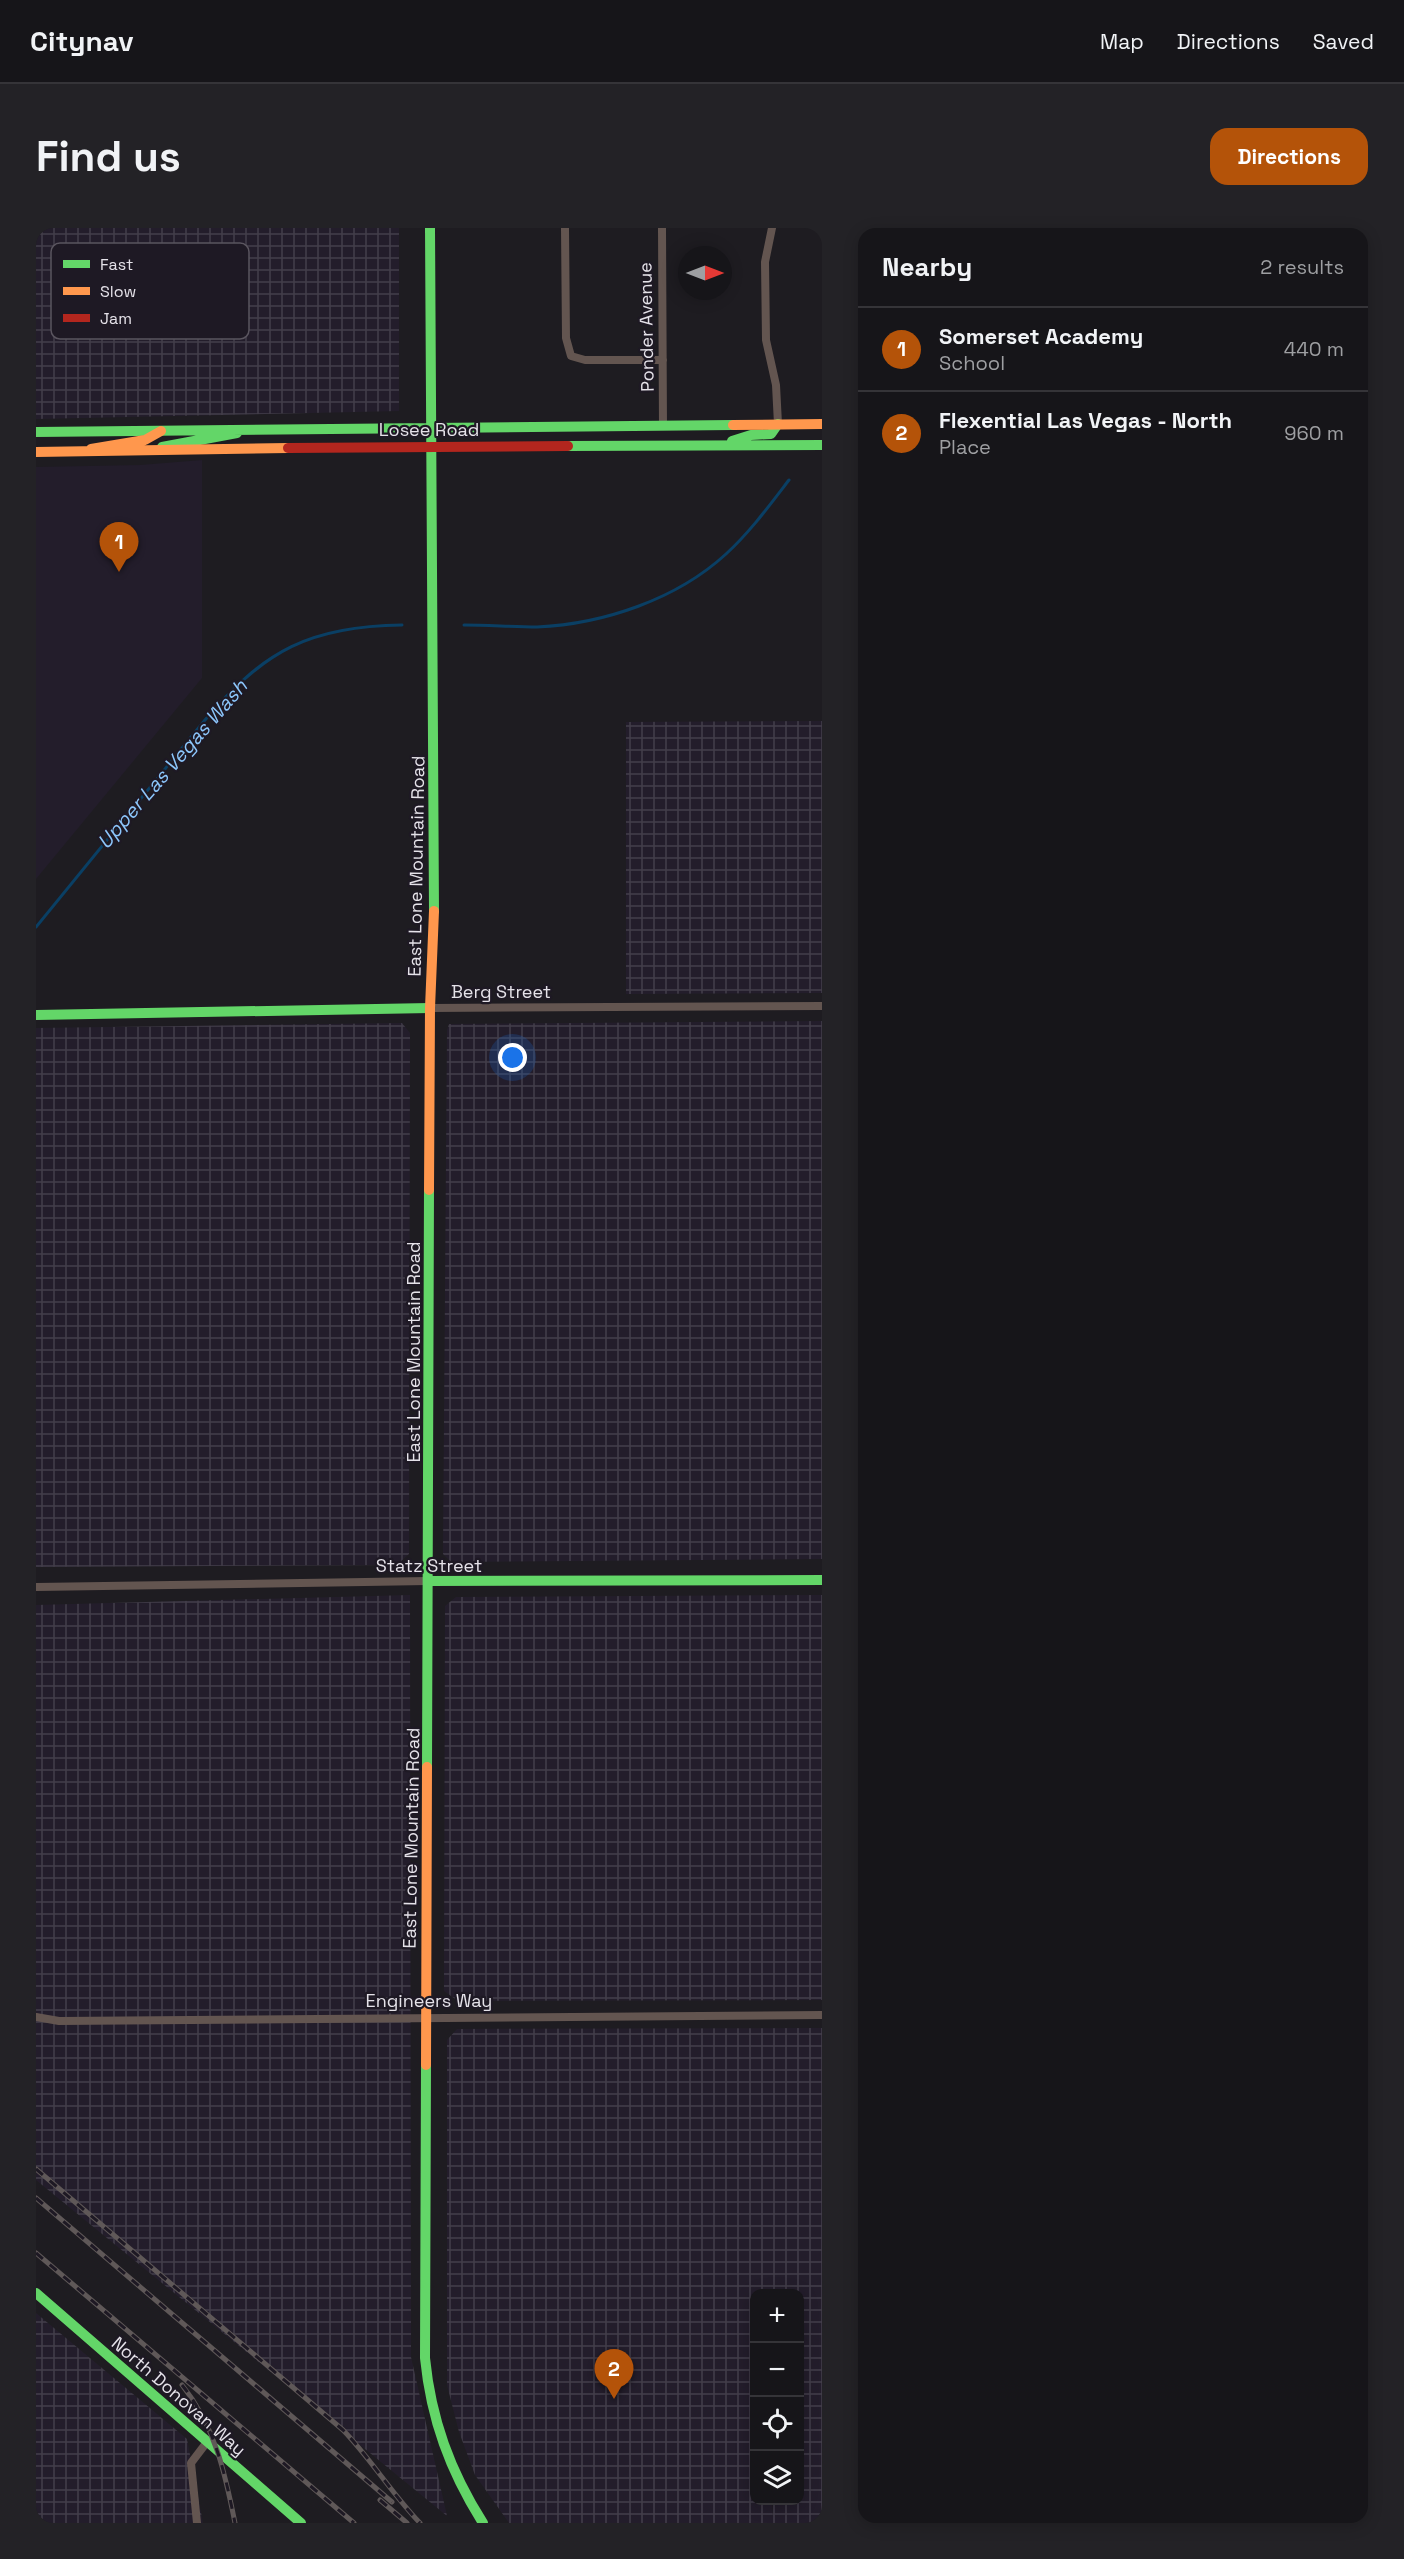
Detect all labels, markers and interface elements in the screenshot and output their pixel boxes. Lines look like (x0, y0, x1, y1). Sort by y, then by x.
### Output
text: Citynav (30, 23, 134, 59)
text: Map (1100, 28, 1144, 55)
text: Directions (1177, 28, 1280, 55)
text: Saved (1313, 28, 1374, 55)
button: Directions (1210, 128, 1368, 185)
text: Find us (36, 130, 181, 183)
legend (51, 243, 249, 339)
north arrow (678, 246, 732, 300)
text: Nearby (882, 250, 972, 284)
text: Fast (100, 254, 133, 275)
text: 2 results (1260, 254, 1344, 280)
street label: Ponder Avenue (633, 262, 659, 392)
text: Slow (100, 281, 136, 302)
text: Jam (100, 308, 132, 329)
text: Somerset Academy (939, 322, 1143, 350)
text: 1 (897, 336, 906, 362)
text: 440 m (1284, 336, 1344, 362)
text: School (939, 350, 1005, 376)
text: Flexential Las Vegas - North (939, 406, 1232, 434)
street label: Losee Road (379, 418, 479, 441)
text: 2 (896, 420, 907, 446)
text: 960 m (1284, 420, 1344, 446)
text: Place (939, 434, 991, 460)
pin: 1 (100, 522, 139, 572)
water label: Upper Las Vegas Wash (91, 673, 253, 854)
street label: East Lone Mountain Road (403, 755, 429, 977)
street label: Berg Street (451, 980, 551, 1003)
your location (498, 1043, 527, 1072)
street label: East Lone Mountain Road (402, 1241, 425, 1463)
street label: Statz Street (376, 1554, 482, 1577)
street label: East Lone Mountain Road (398, 1727, 424, 1949)
street label: Engineers Way (366, 1989, 492, 2012)
map controls (750, 2289, 804, 2505)
button: + (750, 2289, 804, 2343)
street label: North Donovan Way (107, 2331, 251, 2461)
button: − (750, 2343, 804, 2397)
pin: 2 (594, 2350, 634, 2399)
button: locate (750, 2397, 804, 2451)
button: layers (750, 2451, 804, 2505)

